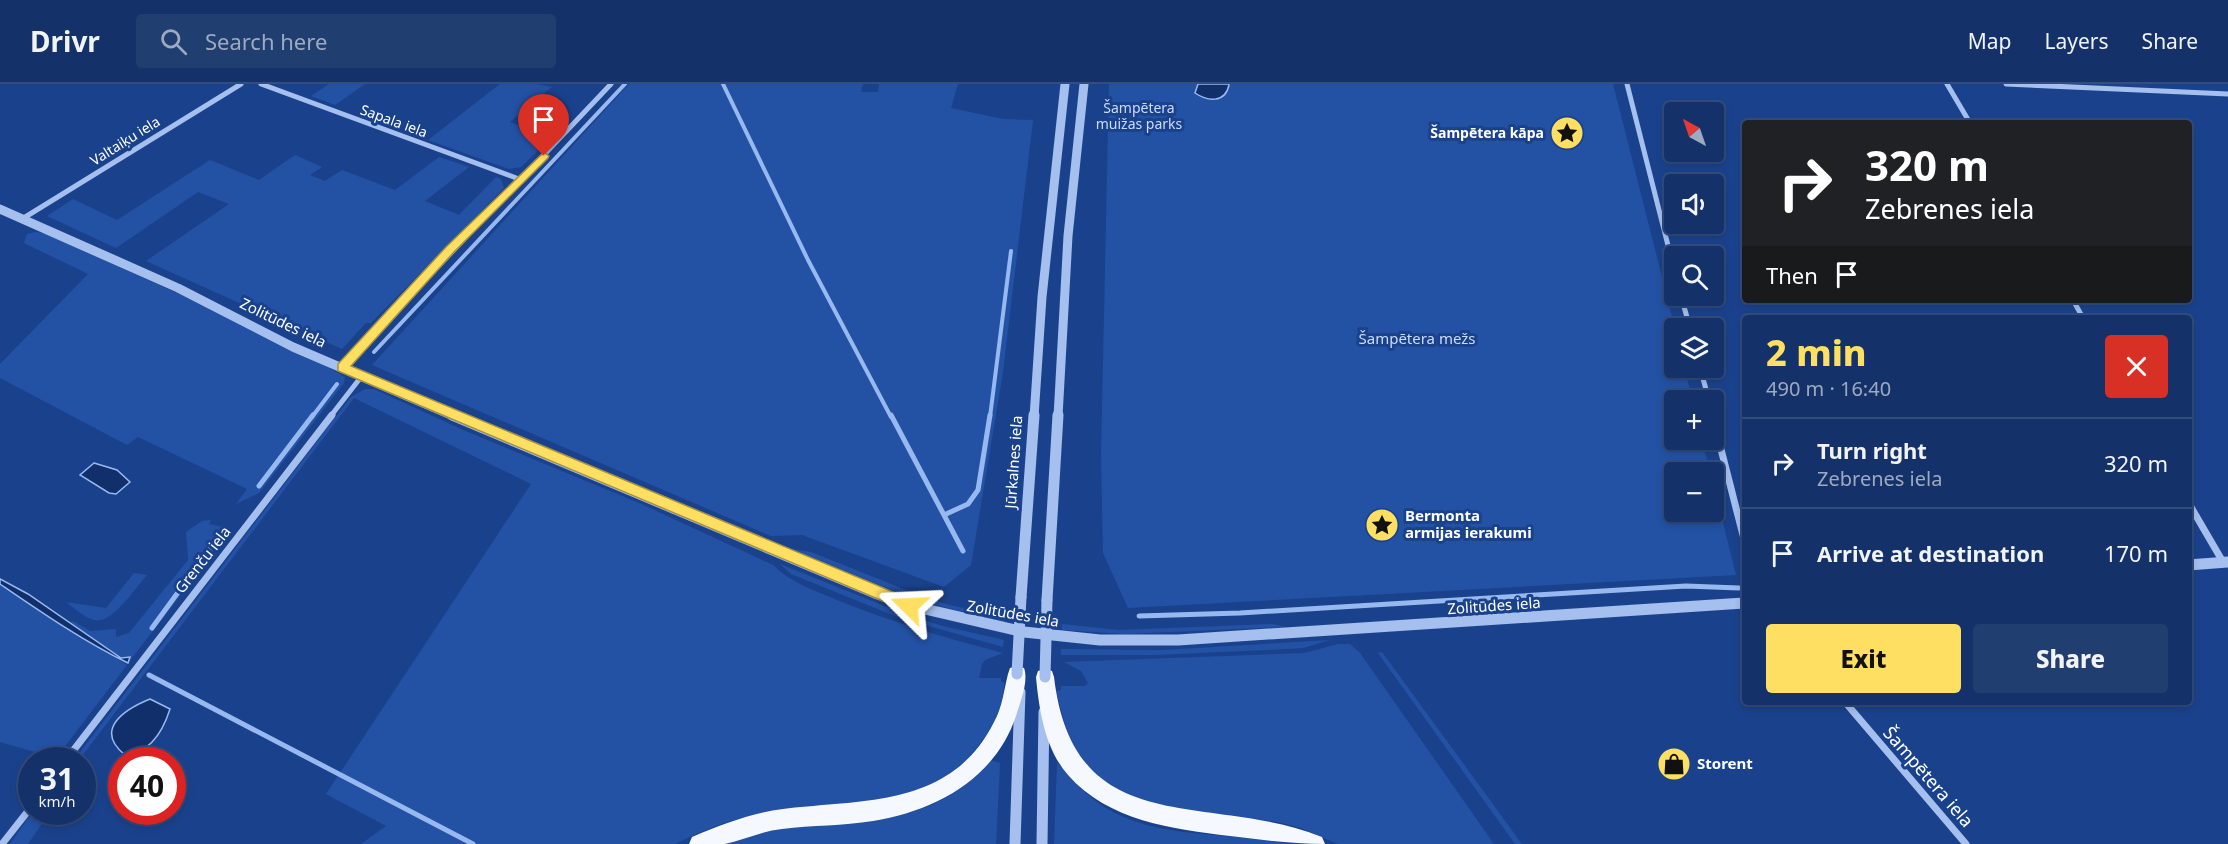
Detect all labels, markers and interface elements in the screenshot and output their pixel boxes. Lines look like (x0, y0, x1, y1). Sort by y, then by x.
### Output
search box (136, 14, 556, 68)
text: Drivr (30, 22, 100, 60)
icon: search (157, 25, 190, 58)
text: Search here (205, 26, 327, 56)
text: Map (1968, 27, 2012, 55)
text: Layers (2045, 27, 2109, 55)
text: Share (2142, 27, 2198, 55)
pin (518, 94, 569, 156)
park label: Šampētera muižas parks (1096, 98, 1183, 133)
street label: Sapala iela (358, 100, 430, 141)
north arrow (1664, 102, 1724, 162)
map controls (1664, 102, 1724, 522)
icon: arrive (527, 103, 560, 136)
street label: Valtaiķu iela (86, 112, 163, 170)
place icon: Šampētera kāpa (1549, 115, 1585, 151)
place label: Šampētera kāpa (1430, 123, 1544, 142)
text: 320 m (1865, 136, 1989, 193)
icon: right (1766, 144, 1844, 222)
button: sound (1664, 174, 1724, 234)
text: Zebrenes iela (1865, 190, 2034, 227)
button: search (1664, 246, 1724, 306)
icon: arrive (1830, 258, 1863, 291)
text: Then (1766, 260, 1818, 290)
street label: Zolitūdes iela (237, 293, 330, 352)
button: layers (1664, 318, 1724, 378)
park label: Šampētera mežs (1358, 328, 1476, 348)
text: 2 min (1766, 328, 1867, 377)
button: close (2105, 335, 2168, 398)
text: 490 m · 16:40 (1766, 375, 1891, 402)
button: + (1664, 390, 1724, 450)
street label: Jūrkalnes iela (1000, 415, 1026, 511)
text: Turn right (1817, 435, 1927, 465)
icon: right (1766, 447, 1799, 480)
text: 320 m (2104, 448, 2168, 478)
button: − (1664, 462, 1724, 522)
text: Zebrenes iela (1817, 465, 1942, 492)
place label: Bermonta armijas ierakumi (1405, 505, 1532, 542)
place icon: Bermonta armijas ierakumi (1364, 507, 1400, 543)
street label: Grenču iela (170, 522, 235, 597)
icon: arrive (1766, 537, 1799, 570)
text: Arrive at destination (1817, 538, 2044, 568)
text: 170 m (2104, 538, 2168, 568)
position arrow (877, 574, 941, 638)
street label: Zolitūdes iela (1447, 592, 1541, 618)
street label: Zolitūdes iela (965, 595, 1061, 631)
button: Exit (1766, 624, 1961, 693)
button: Share (1973, 624, 2168, 693)
street label: Šampētera iela (1878, 721, 1979, 832)
shop icon: Storent (1656, 746, 1692, 782)
speed limit sign: 40 (108, 747, 186, 825)
place label: Storent (1697, 753, 1753, 773)
text: 31 (40, 758, 74, 799)
text: km/h (39, 791, 75, 811)

